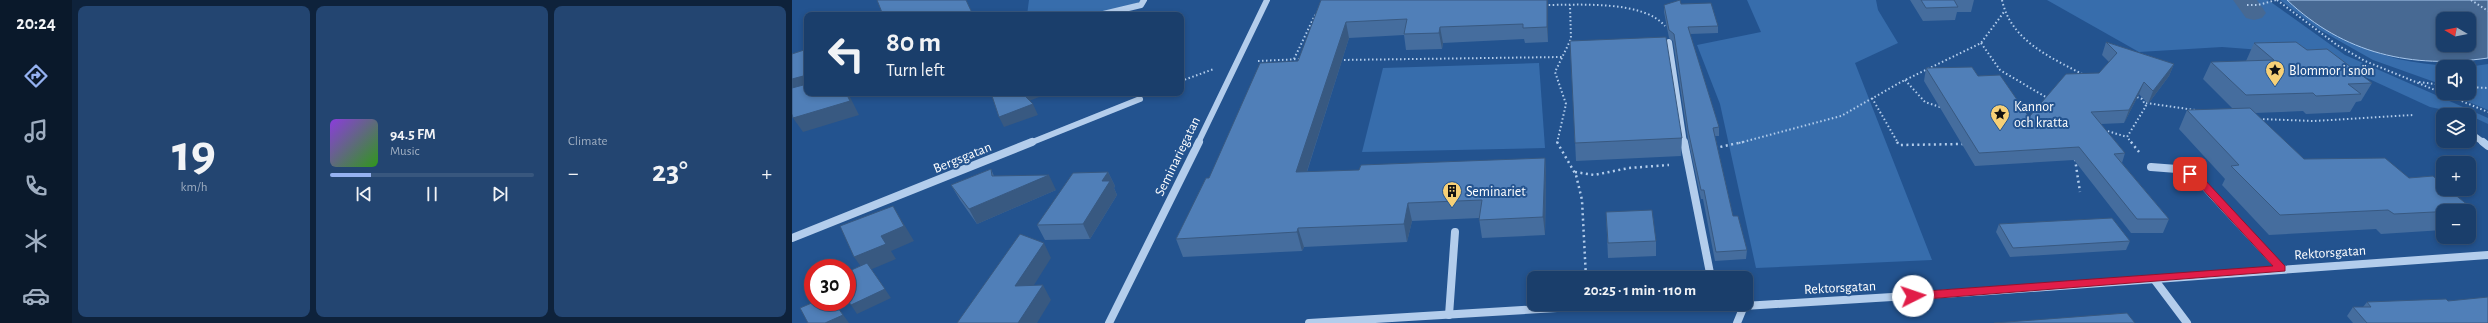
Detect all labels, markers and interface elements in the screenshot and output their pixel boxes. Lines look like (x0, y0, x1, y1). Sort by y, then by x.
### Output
north arrow (2436, 12, 2476, 52)
map controls (2436, 12, 2476, 244)
text: 20:24 (16, 15, 56, 33)
icon: left (820, 28, 872, 80)
text: 80 m (886, 29, 941, 57)
place icon: Blommor i snön (2264, 59, 2286, 87)
button: sound (2436, 60, 2476, 100)
icon: directions (22, 62, 50, 90)
text: Turn left (886, 62, 945, 80)
place label: Blommor i snön (2289, 64, 2375, 78)
place label: Kannor och kratta (2014, 100, 2069, 130)
place icon: Kannor och kratta (1989, 103, 2011, 131)
button: layers (2436, 108, 2476, 148)
street label: Seminariegatan (1153, 115, 1203, 198)
icon: music (22, 117, 50, 145)
text: 94.5 FM (390, 127, 436, 142)
text: 19 (172, 128, 216, 180)
text: Climate (568, 135, 607, 148)
street label: Bergsgatan (931, 140, 994, 176)
text: Music (390, 145, 420, 158)
button: + (2436, 156, 2476, 196)
text: 23° (652, 157, 688, 187)
pin (2173, 157, 2207, 191)
text: − (568, 162, 579, 184)
text: + (761, 162, 772, 184)
icon: arrive (2179, 163, 2201, 185)
icon: phone (22, 172, 50, 200)
building icon: Seminariet (1441, 180, 1463, 208)
text: km/h (181, 181, 207, 194)
icon: previous (353, 183, 375, 205)
icon: pause (421, 183, 443, 205)
icon: next (489, 183, 511, 205)
place label: Seminariet (1466, 185, 1526, 199)
button: − (2436, 204, 2476, 244)
icon: climate (22, 227, 50, 255)
street label: Rektorsgatan (2294, 244, 2366, 262)
speed limit sign: 30 (804, 259, 856, 311)
position arrow (1892, 275, 1934, 317)
street label: Rektorsgatan (1804, 279, 1876, 297)
icon: car (22, 282, 50, 310)
text: 20:25 · 1 min · 110 m (1584, 283, 1696, 298)

